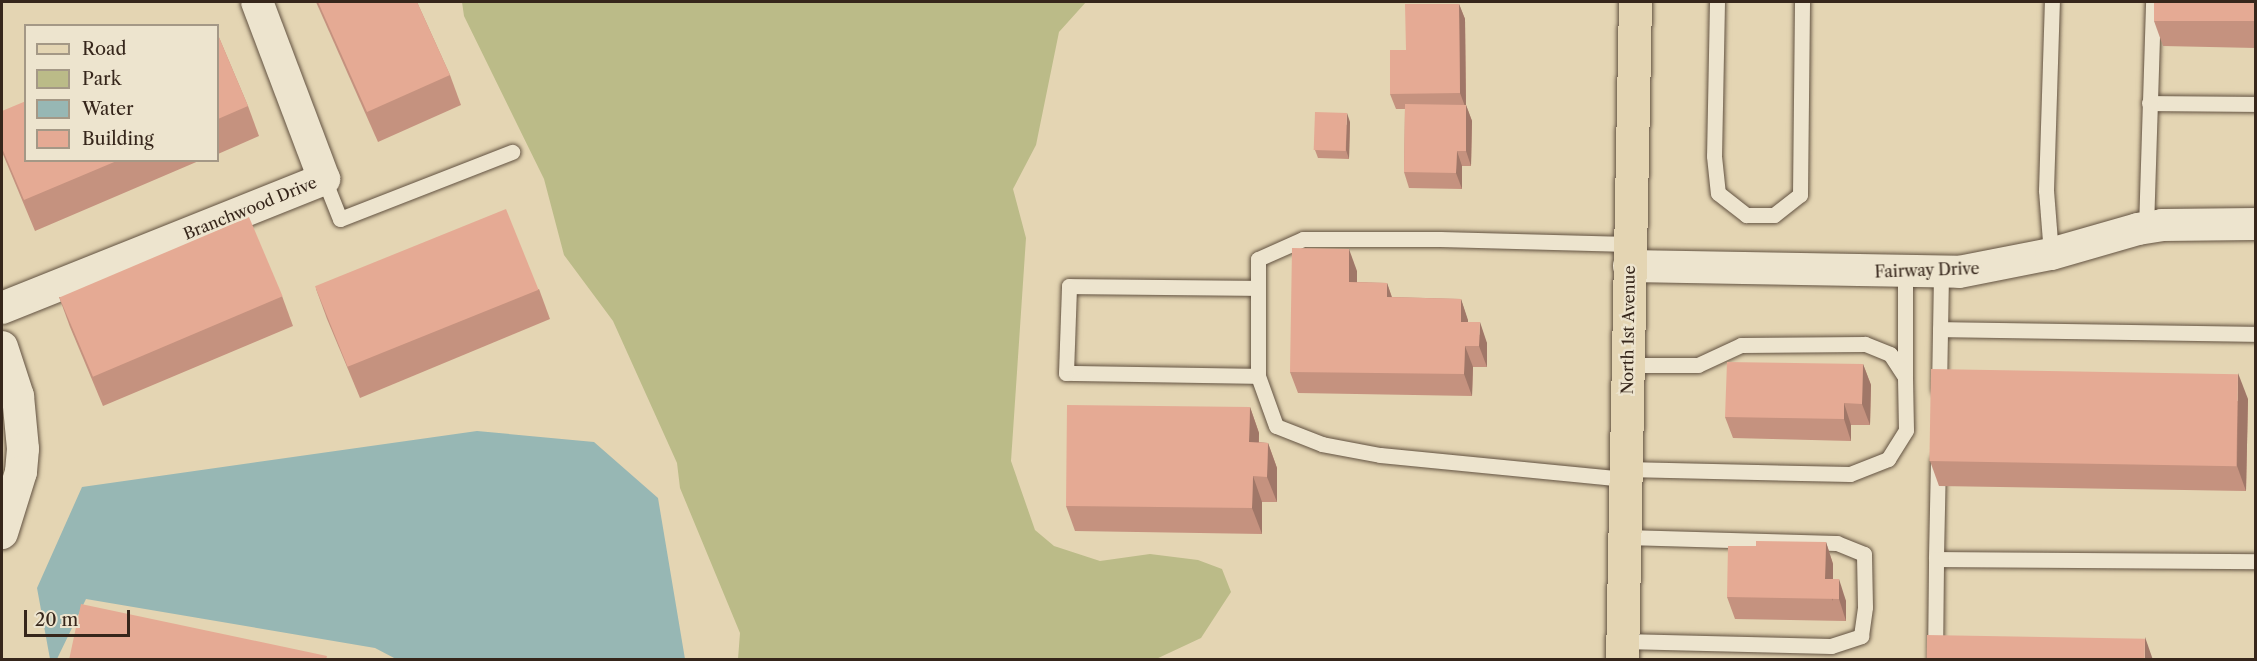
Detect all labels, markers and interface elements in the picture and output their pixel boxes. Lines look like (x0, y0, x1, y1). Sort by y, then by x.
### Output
legend (24, 24, 219, 162)
text: Road (82, 38, 127, 60)
text: Park (82, 68, 121, 90)
text: Water (82, 98, 134, 120)
text: Building (82, 128, 154, 150)
street label: Branchwood Drive (180, 172, 320, 244)
street label: Fairway Drive (1874, 259, 1980, 281)
street label: North 1st Avenue (1617, 265, 1639, 395)
scale bar (27, 598, 134, 636)
text: 20 m (35, 609, 78, 631)

